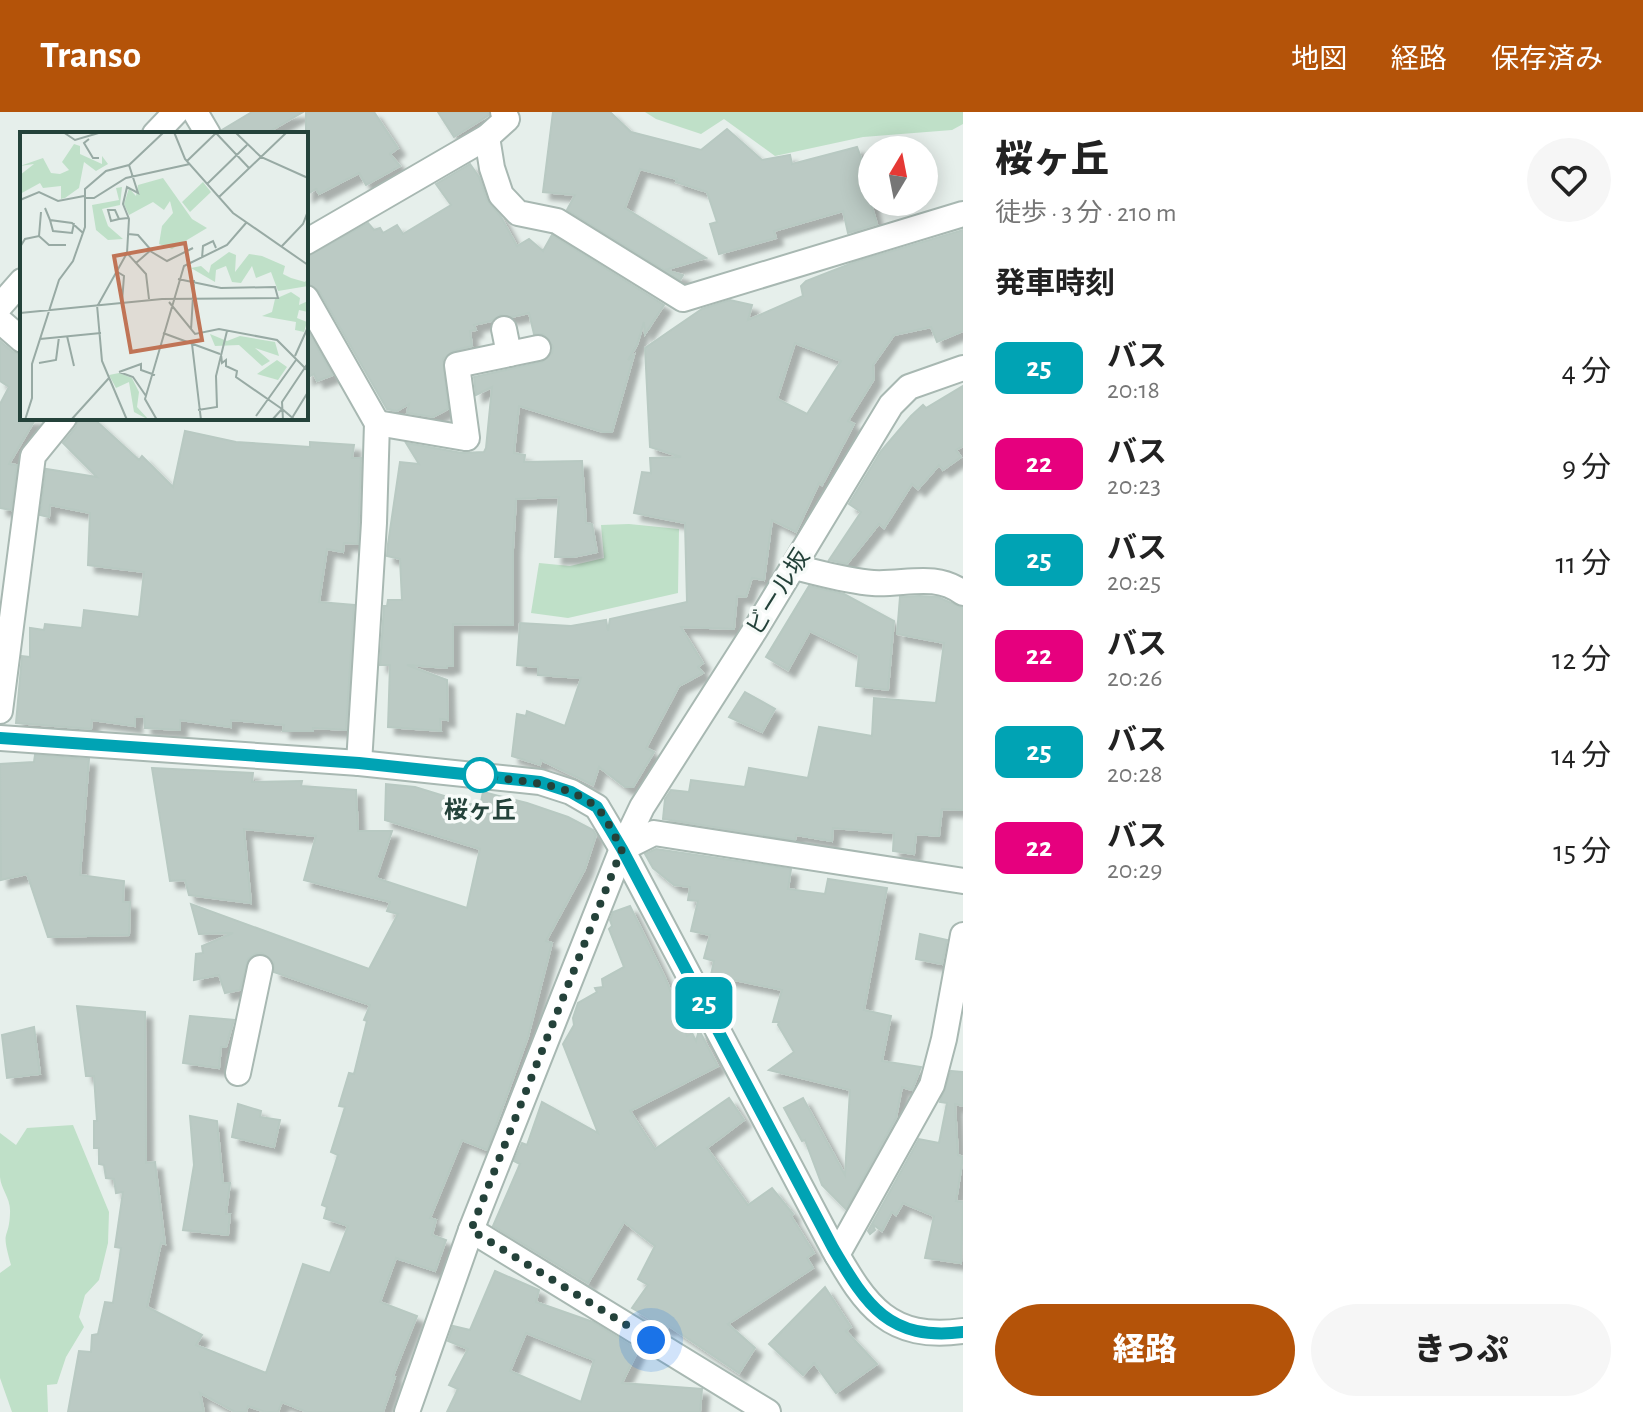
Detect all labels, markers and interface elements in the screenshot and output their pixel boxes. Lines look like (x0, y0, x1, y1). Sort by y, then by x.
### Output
text: Transo (40, 37, 141, 75)
text: 地図 (1291, 46, 1347, 74)
text: 経路 (1391, 46, 1447, 74)
text: 保存済み (1491, 46, 1603, 74)
inset map (20, 132, 308, 420)
north arrow (858, 136, 938, 216)
map controls (858, 136, 938, 216)
button: heart (1527, 138, 1611, 222)
text: 桜ヶ丘 (995, 142, 1109, 180)
text: 徒歩 · 3 分 · 210 m (995, 200, 1177, 226)
text: 発車時刻 (995, 269, 1115, 299)
text: バス (1107, 342, 1167, 372)
text: 25 (1026, 354, 1052, 382)
text: 4 分 (1562, 357, 1611, 387)
text: 20:18 (1107, 377, 1160, 403)
text: バス (1107, 438, 1167, 468)
text: 22 (1026, 450, 1052, 478)
text: 9 分 (1562, 453, 1611, 483)
text: 20:23 (1107, 473, 1161, 499)
text: バス (1107, 534, 1167, 564)
street label: ビール坂 (742, 544, 814, 640)
text: 25 (1026, 546, 1052, 574)
text: 11 分 (1555, 549, 1611, 579)
text: 20:25 (1107, 569, 1161, 595)
text: バス (1107, 630, 1167, 660)
text: 22 (1026, 642, 1052, 670)
text: 12 分 (1552, 645, 1611, 675)
text: 20:26 (1107, 665, 1163, 691)
text: バス (1107, 726, 1167, 756)
text: 25 (1026, 738, 1052, 766)
text: 14 分 (1551, 741, 1611, 771)
marker: 桜ヶ丘 (463, 758, 497, 792)
text: 20:28 (1107, 761, 1163, 787)
place label: 桜ヶ丘 (444, 797, 516, 823)
text: バス (1107, 822, 1167, 852)
text: 22 (1026, 834, 1052, 862)
text: 15 分 (1553, 837, 1611, 867)
text: 20:29 (1107, 857, 1163, 883)
line badge: 25 (668, 977, 740, 1029)
text: 25 (691, 989, 717, 1017)
button: 経路 (995, 1304, 1295, 1396)
button: きっぷ (1311, 1304, 1611, 1396)
your location (631, 1320, 671, 1360)

